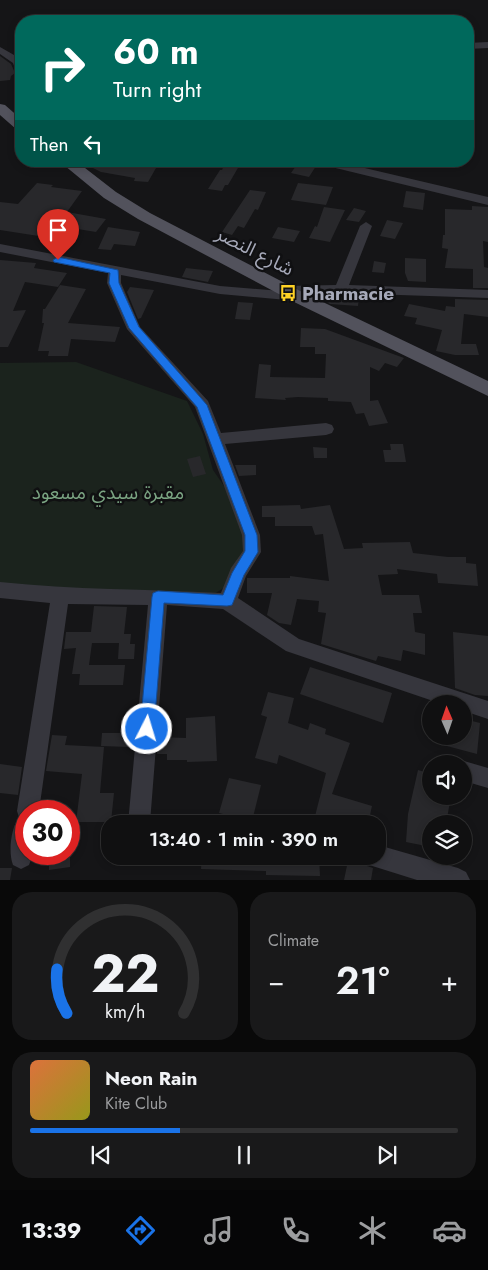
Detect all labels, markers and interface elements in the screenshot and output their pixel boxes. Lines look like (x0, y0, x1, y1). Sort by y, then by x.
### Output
text: 60 m (113, 27, 199, 77)
icon: right (30, 35, 95, 100)
text: Turn right (113, 73, 201, 105)
icon: left (79, 130, 107, 158)
text: Then (30, 131, 69, 158)
pin (37, 209, 79, 260)
icon: arrive (44, 216, 72, 244)
street label: شارع النصر (210, 219, 299, 282)
place label: Pharmacie (302, 280, 394, 307)
bus stop icon: Pharmacie (278, 283, 298, 303)
park label: مقبرة سيدي مسعود (32, 479, 184, 507)
north arrow (422, 695, 472, 745)
map controls (422, 695, 472, 865)
position arrow (120, 702, 172, 754)
button: sound (422, 755, 472, 805)
speed limit sign: 30 (15, 800, 80, 865)
button: layers (422, 815, 472, 865)
text: 13:40 · 1 min · 390 m (149, 826, 338, 853)
text: Climate (268, 929, 319, 952)
text: 22 (91, 936, 159, 1012)
text: 21° (336, 953, 389, 1008)
text: − (268, 961, 285, 1002)
text: + (441, 961, 458, 1002)
text: km/h (105, 999, 145, 1025)
text: Neon Rain (105, 1065, 198, 1092)
text: Kite Club (105, 1092, 167, 1115)
icon: previous (87, 1141, 115, 1169)
icon: pause (230, 1141, 258, 1169)
icon: next (373, 1141, 401, 1169)
icon: directions (123, 1213, 158, 1248)
icon: music (201, 1213, 236, 1248)
icon: phone (278, 1213, 313, 1248)
icon: climate (355, 1213, 390, 1248)
icon: car (432, 1213, 467, 1248)
text: 13:39 (21, 1214, 81, 1246)

